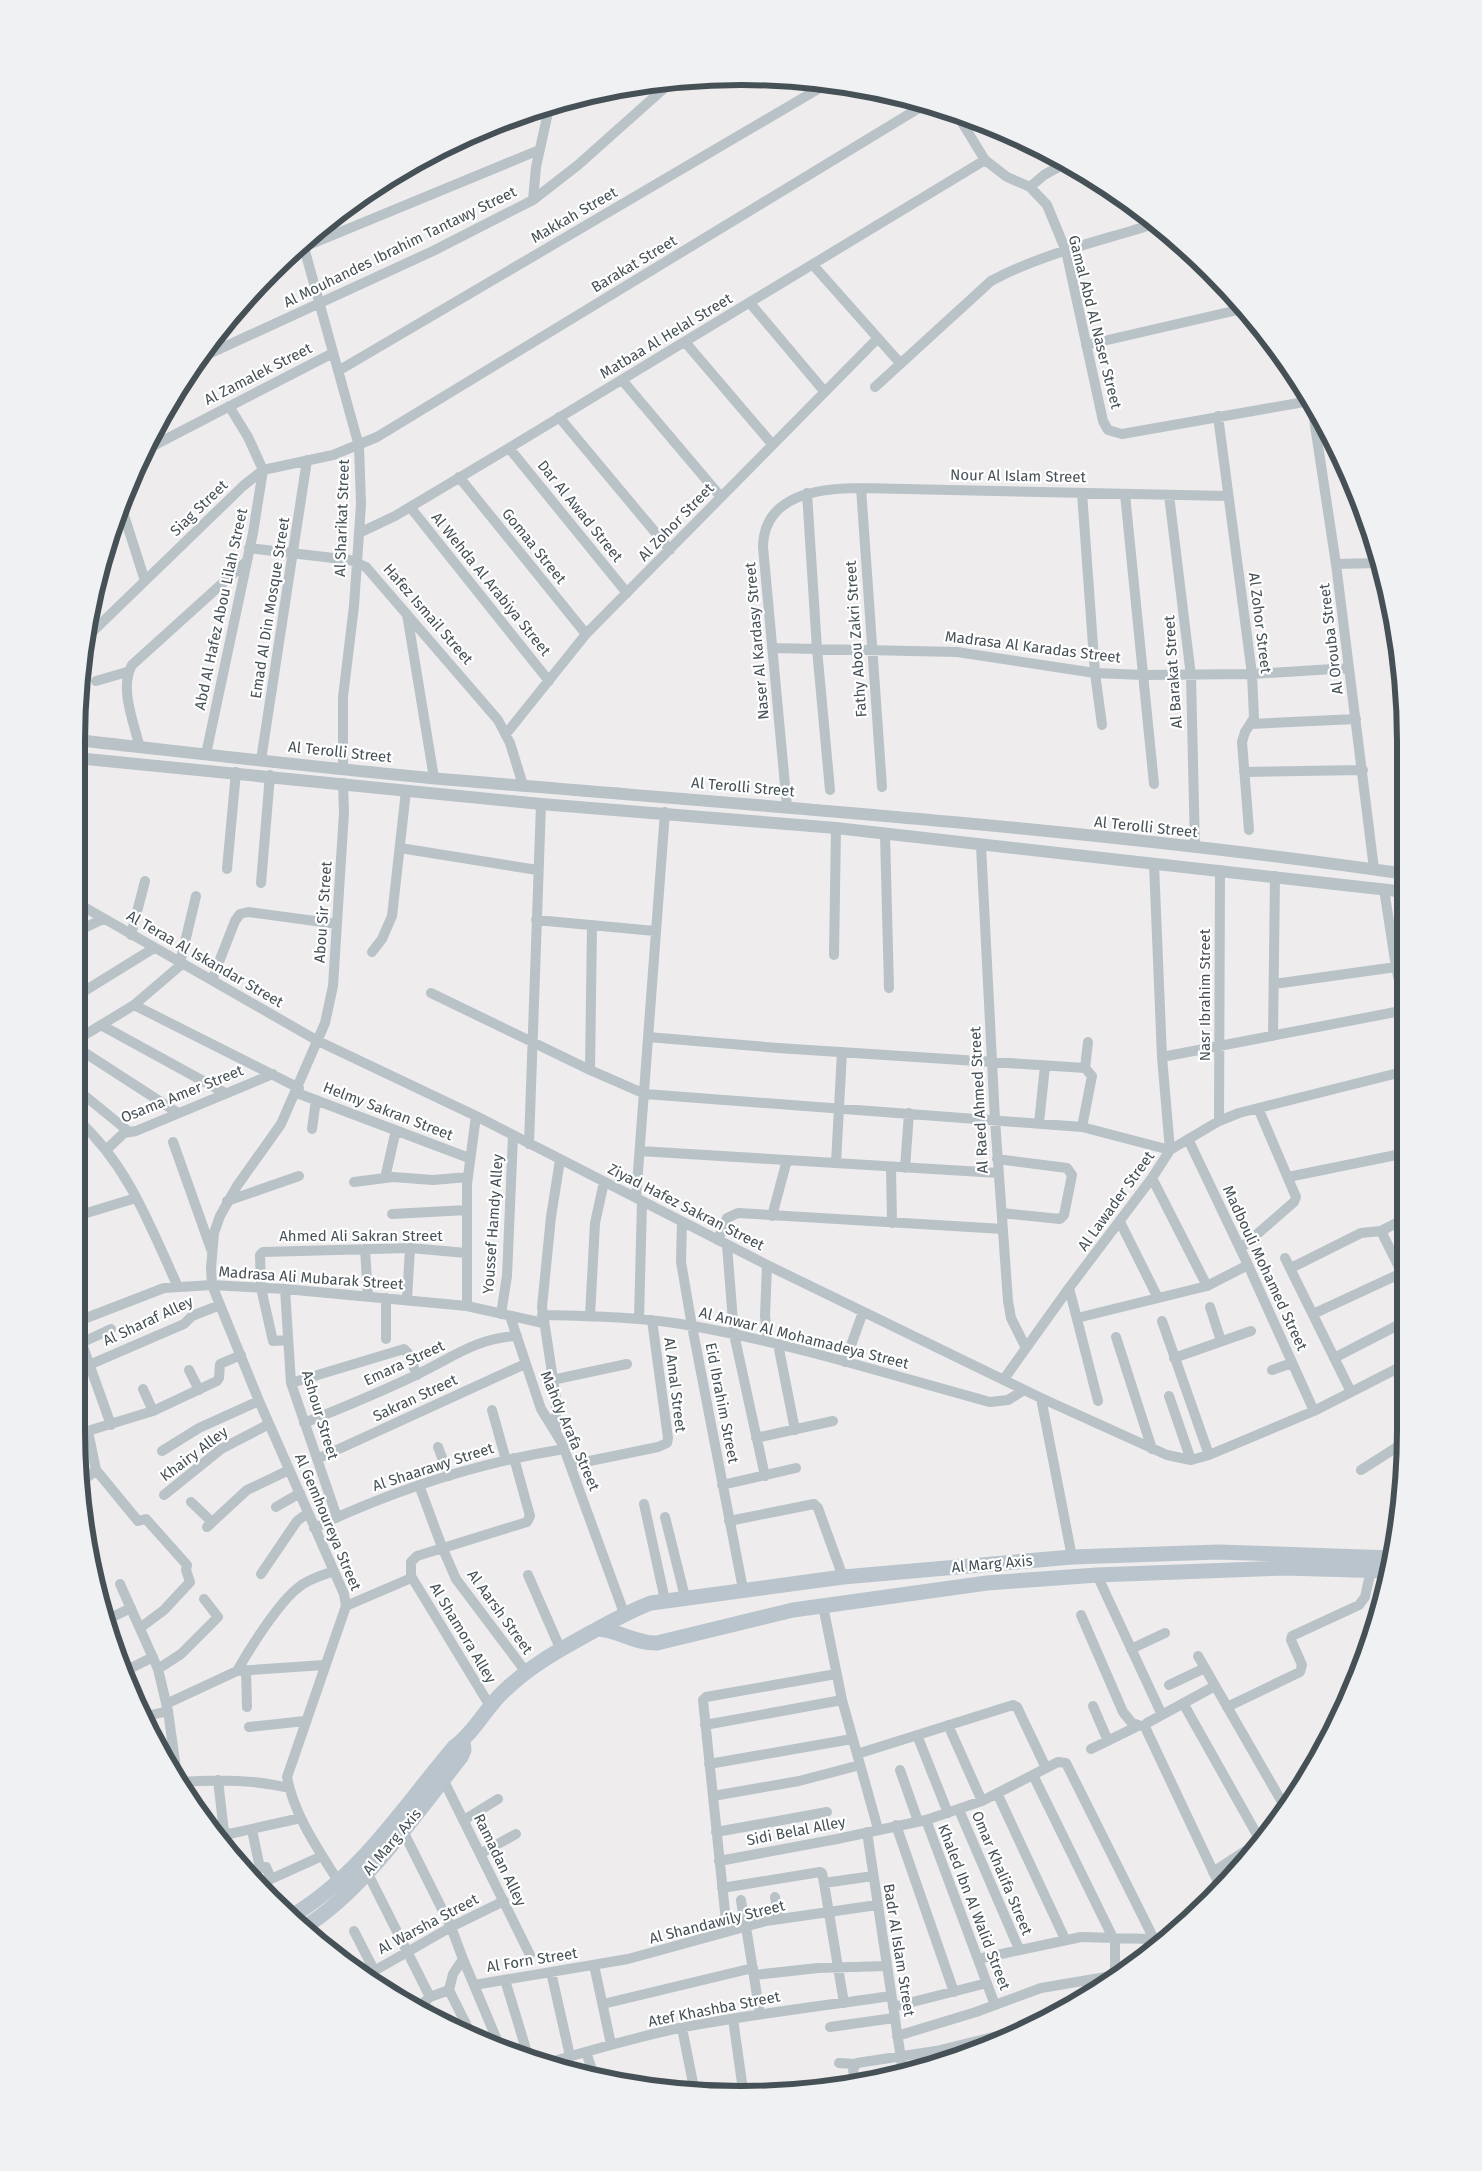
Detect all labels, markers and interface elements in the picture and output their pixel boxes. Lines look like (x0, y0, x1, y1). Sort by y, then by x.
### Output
street label: Al Mouhandes Ibrahim Tantawy Street (281, 182, 520, 311)
street label: Makkah Street (528, 183, 621, 247)
street label: Barakat Street (588, 231, 680, 297)
street label: Gamal Abd Al Naser Street (1065, 233, 1125, 411)
street label: Matbaa Al Helal Street (597, 289, 736, 383)
street label: Al Zamalek Street (201, 339, 315, 409)
street label: Dar Al Awad Street (534, 457, 627, 566)
street label: Al Sharikat Street (331, 458, 353, 577)
street label: Nour Al Islam Street (950, 466, 1087, 486)
street label: Siag Street (167, 476, 232, 540)
street label: Al Zohor Street (634, 479, 718, 565)
street label: Gomaa Street (498, 505, 570, 588)
street label: Abd Al Hafez Abou Lilah Street (191, 506, 251, 712)
street label: Al Wehda Al Arabiya Street (428, 509, 555, 660)
street label: Emad Al Din Mosque Street (247, 515, 293, 700)
street label: Fathy Abou Zakri Street (841, 559, 870, 718)
street label: Hafez Ismail Street (379, 560, 477, 668)
street label: Naser Al Kardasy Street (741, 561, 773, 721)
street label: Al Zohor Street (1245, 572, 1275, 675)
street label: Al Orouba Street (1315, 582, 1347, 696)
street label: Al Barakat Street (1160, 614, 1186, 729)
street label: Madrasa Al Karadas Street (944, 627, 1123, 667)
street label: Al Terolli Street (287, 738, 393, 766)
street label: Al Terolli Street (690, 774, 796, 801)
street label: Al Terolli Street (1093, 813, 1199, 841)
street label: Abou Sir Street (310, 860, 336, 963)
street label: Al Teraa Al Iskandar Street (123, 907, 287, 1012)
street label: Nasr Ibrahim Street (1196, 928, 1214, 1061)
street label: Al Raed Ahmed Street (966, 1025, 992, 1174)
street label: Osama Amer Street (118, 1061, 246, 1127)
street label: Helmy Sakran Street (320, 1078, 456, 1144)
street label: Al Lawader Street (1074, 1147, 1159, 1254)
street label: Youssef Hamdy Alley (479, 1153, 507, 1295)
street label: Ziyad Hafez Sakran Street (605, 1160, 768, 1255)
street label: Madbouli Mohamed Street (1219, 1183, 1311, 1354)
street label: Ahmed Ali Sakran Street (279, 1227, 443, 1245)
street label: Madrasa Ali Mubarak Street (218, 1263, 405, 1293)
street label: Al Sharaf Alley (100, 1292, 196, 1350)
street label: Al Anwar Al Mohamadeya Street (697, 1303, 911, 1373)
street label: Emara Street (361, 1336, 448, 1390)
street label: Al Amal Street (660, 1337, 690, 1434)
street label: Eid Ibrahim Street (701, 1341, 743, 1465)
street label: Ashour Street (298, 1368, 342, 1462)
street label: Mahdy Arafa Street (537, 1368, 604, 1494)
street label: Sakran Street (370, 1370, 461, 1425)
street label: Khairy Alley (157, 1422, 232, 1485)
street label: Al Shaarawy Street (370, 1439, 496, 1495)
street label: Al Gemhoureya Street (291, 1451, 365, 1594)
street label: Al Marg Axis (951, 1551, 1033, 1577)
street label: Al Aarsh Street (463, 1566, 537, 1658)
street label: Al Shamora Alley (426, 1580, 500, 1687)
street label: Al Marg Axis (359, 1805, 425, 1879)
street label: Omar Khalifa Street (968, 1808, 1036, 1938)
street label: Ramadan Alley (470, 1811, 530, 1910)
street label: Sidi Belal Alley (745, 1812, 848, 1849)
street label: Khaled Ibn Al Walid Street (934, 1821, 1014, 1993)
street label: Badr Al Islam Street (880, 1882, 918, 2018)
street label: Al Warsha Street (375, 1890, 482, 1958)
street label: Al Shandawily Street (647, 1896, 787, 1948)
street label: Al Forn Street (485, 1944, 579, 1976)
street label: Atef Khashba Street (647, 1987, 782, 2031)

